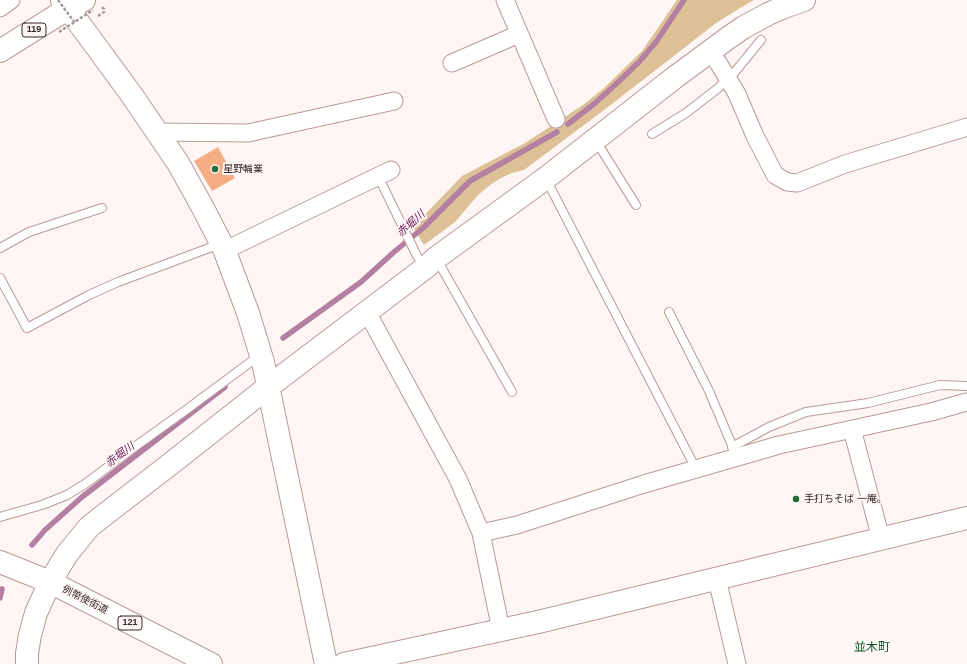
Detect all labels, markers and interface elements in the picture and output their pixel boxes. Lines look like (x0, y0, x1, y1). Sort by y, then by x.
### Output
road number: 119 (22, 23, 46, 37)
place label: 星野輪業 (223, 163, 263, 175)
marker: 星野輪業 (210, 164, 220, 174)
water label: 赤堀川 (394, 208, 428, 240)
water label: 赤堀川 (103, 440, 137, 470)
place label: 手打ちそば 一庵。 (804, 493, 887, 505)
marker: 手打ちそば 一庵。 (791, 494, 801, 504)
street label: 例幣使街道 (60, 583, 110, 617)
road number: 121 (118, 616, 142, 630)
district label: 並木町 (854, 641, 890, 655)

